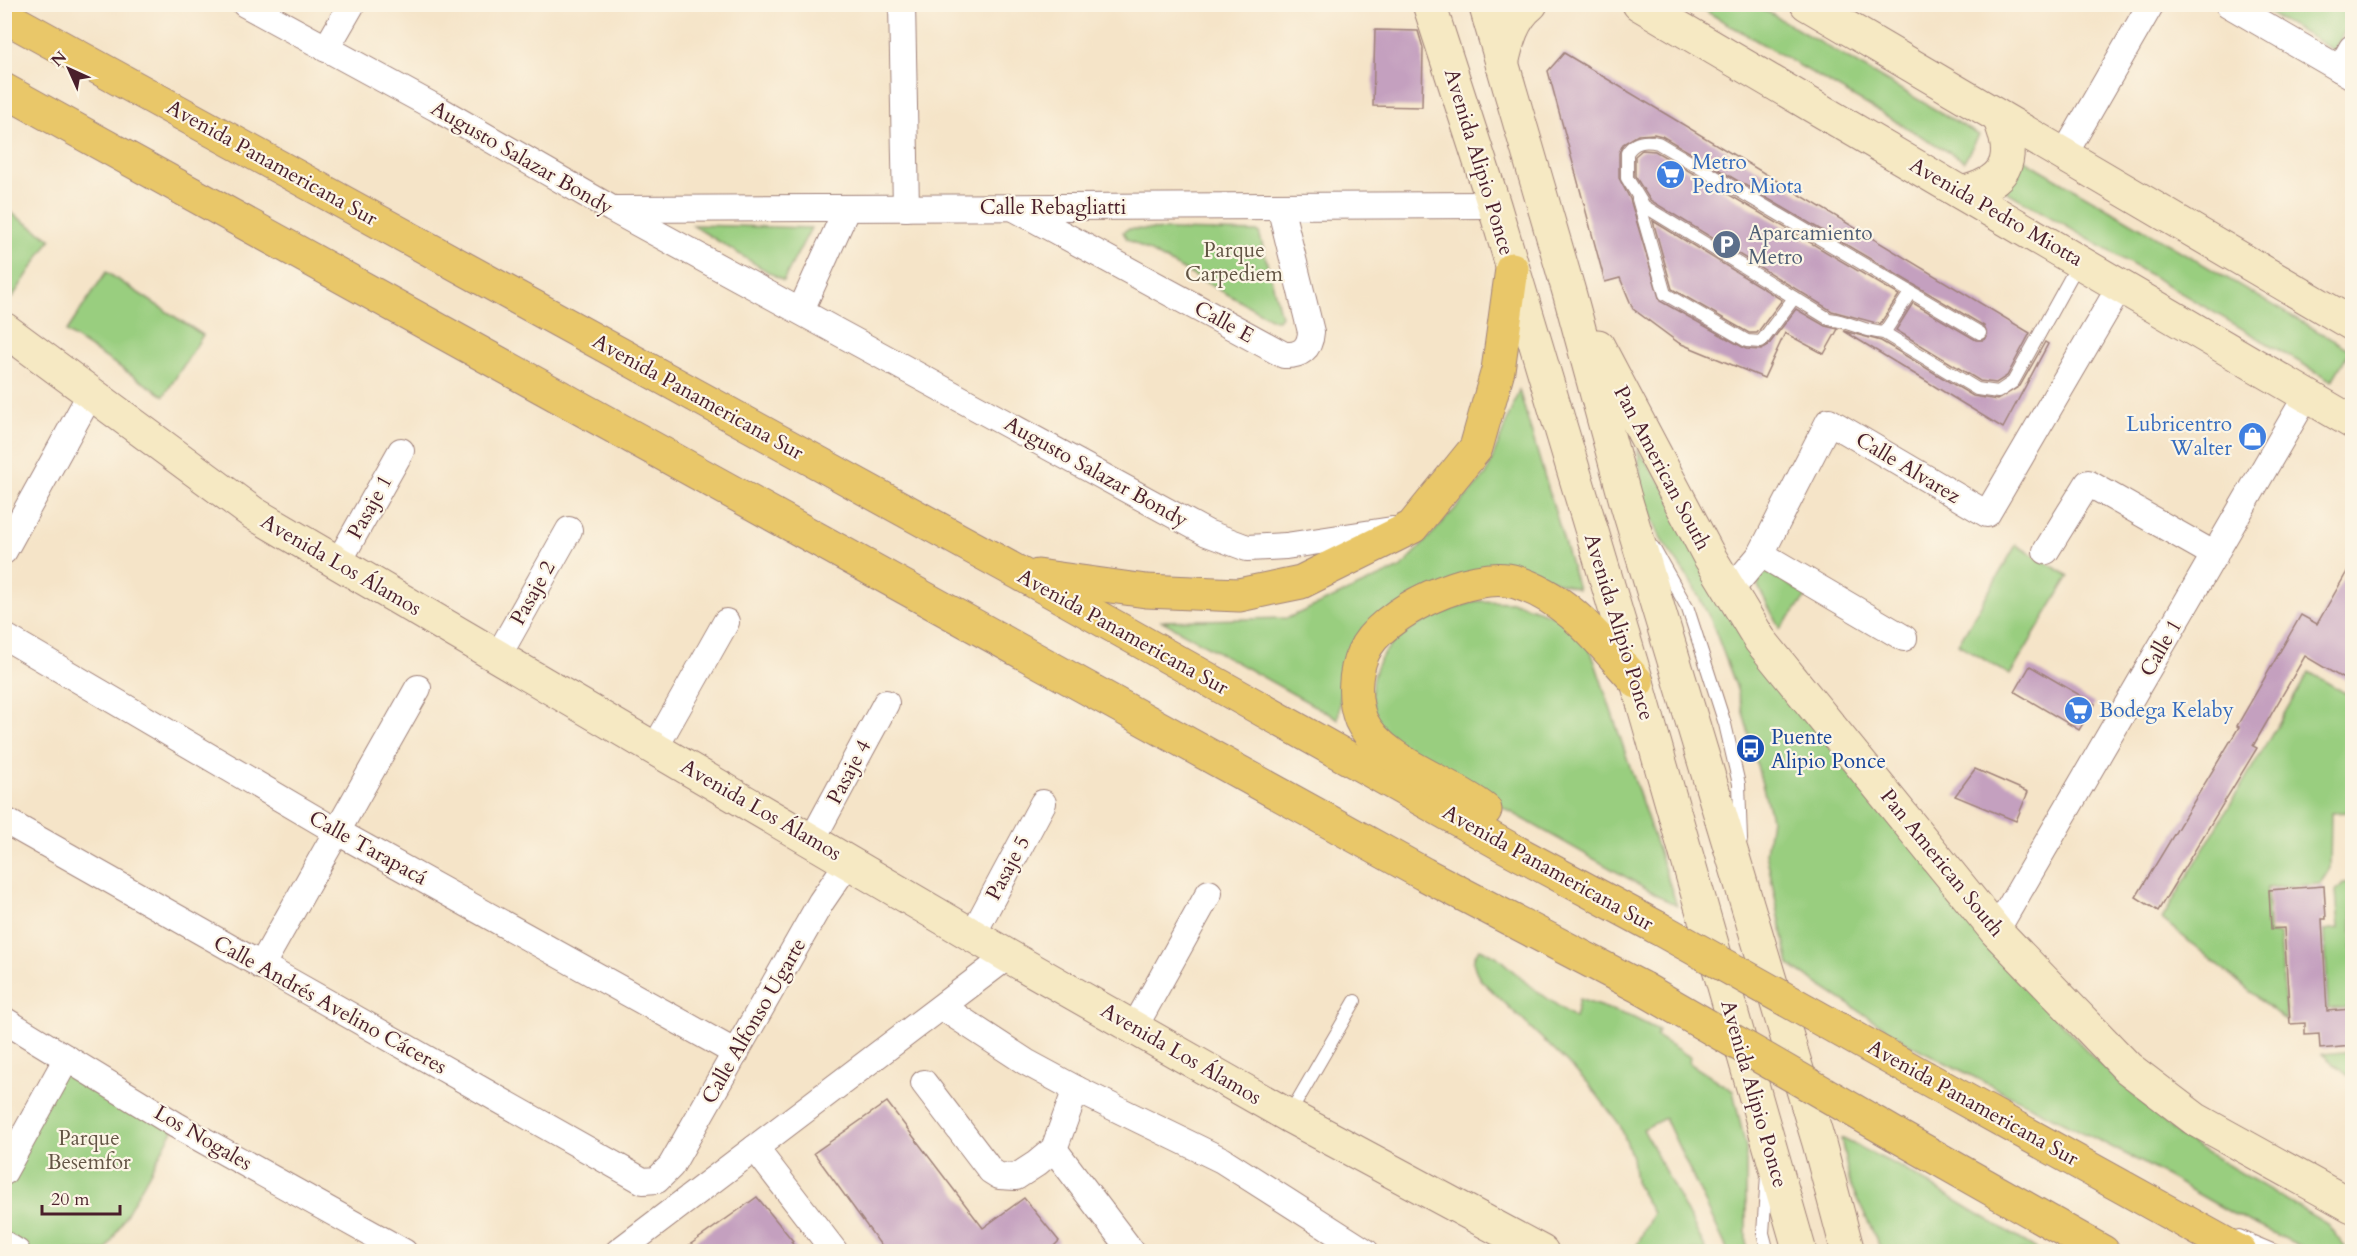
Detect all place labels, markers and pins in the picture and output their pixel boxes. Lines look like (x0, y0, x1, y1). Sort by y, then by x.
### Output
place label: Metro Pedro Miota (1692, 148, 1803, 201)
supermarket icon: Metro Pedro Miota (1655, 158, 1687, 190)
place label: Aparcamiento Metro (1748, 219, 1873, 272)
parking icon: Aparcamiento Metro (1711, 229, 1743, 261)
place label: Lubricentro Walter (2126, 410, 2232, 463)
shop icon: Lubricentro Walter (2237, 420, 2269, 452)
supermarket icon: Bodega Kelaby (2062, 694, 2094, 726)
place label: Bodega Kelaby (2099, 696, 2234, 725)
place label: Puente Alipio Ponce (1771, 723, 1886, 776)
bus stop icon: Puente Alipio Ponce (1734, 733, 1766, 765)

